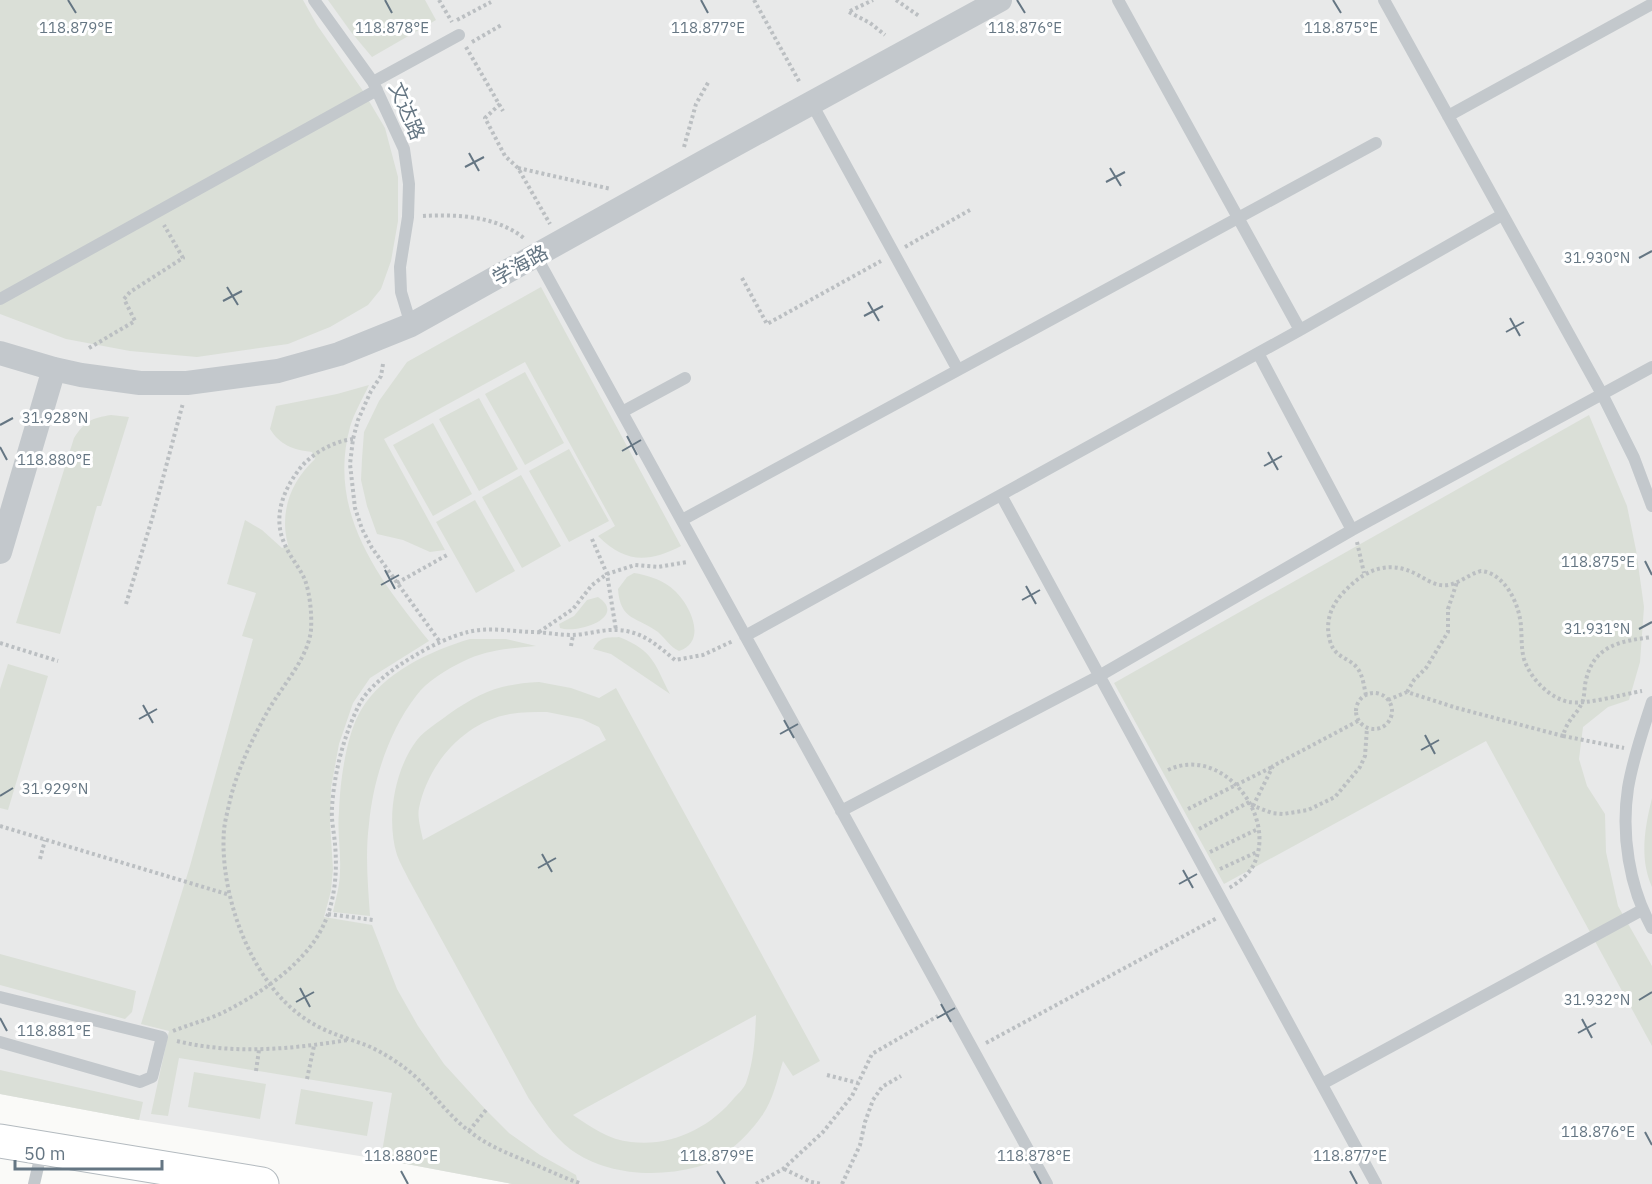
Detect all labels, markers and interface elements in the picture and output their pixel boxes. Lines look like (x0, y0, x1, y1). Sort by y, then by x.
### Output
text: 118.879°E (39, 18, 113, 37)
text: 118.878°E (355, 18, 429, 37)
text: 118.877°E (671, 18, 745, 37)
text: 118.876°E (988, 18, 1062, 37)
text: 118.875°E (1304, 18, 1378, 37)
street label: 文达路 (383, 78, 432, 144)
street label: 学海路 (487, 238, 553, 291)
text: 31.930°N (1564, 248, 1630, 267)
text: 31.928°N (22, 408, 88, 427)
text: 118.880°E (17, 450, 91, 469)
text: 118.875°E (1561, 552, 1635, 571)
text: 31.931°N (1564, 619, 1630, 638)
text: 31.929°N (22, 779, 88, 798)
text: 31.932°N (1564, 990, 1630, 1009)
text: 118.881°E (17, 1021, 91, 1040)
text: 118.876°E (1561, 1122, 1635, 1141)
scale bar (15, 1133, 162, 1171)
text: 50 m (24, 1142, 66, 1165)
text: 118.880°E (364, 1146, 438, 1165)
text: 118.879°E (680, 1146, 754, 1165)
text: 118.878°E (997, 1146, 1071, 1165)
text: 118.877°E (1313, 1146, 1387, 1165)

